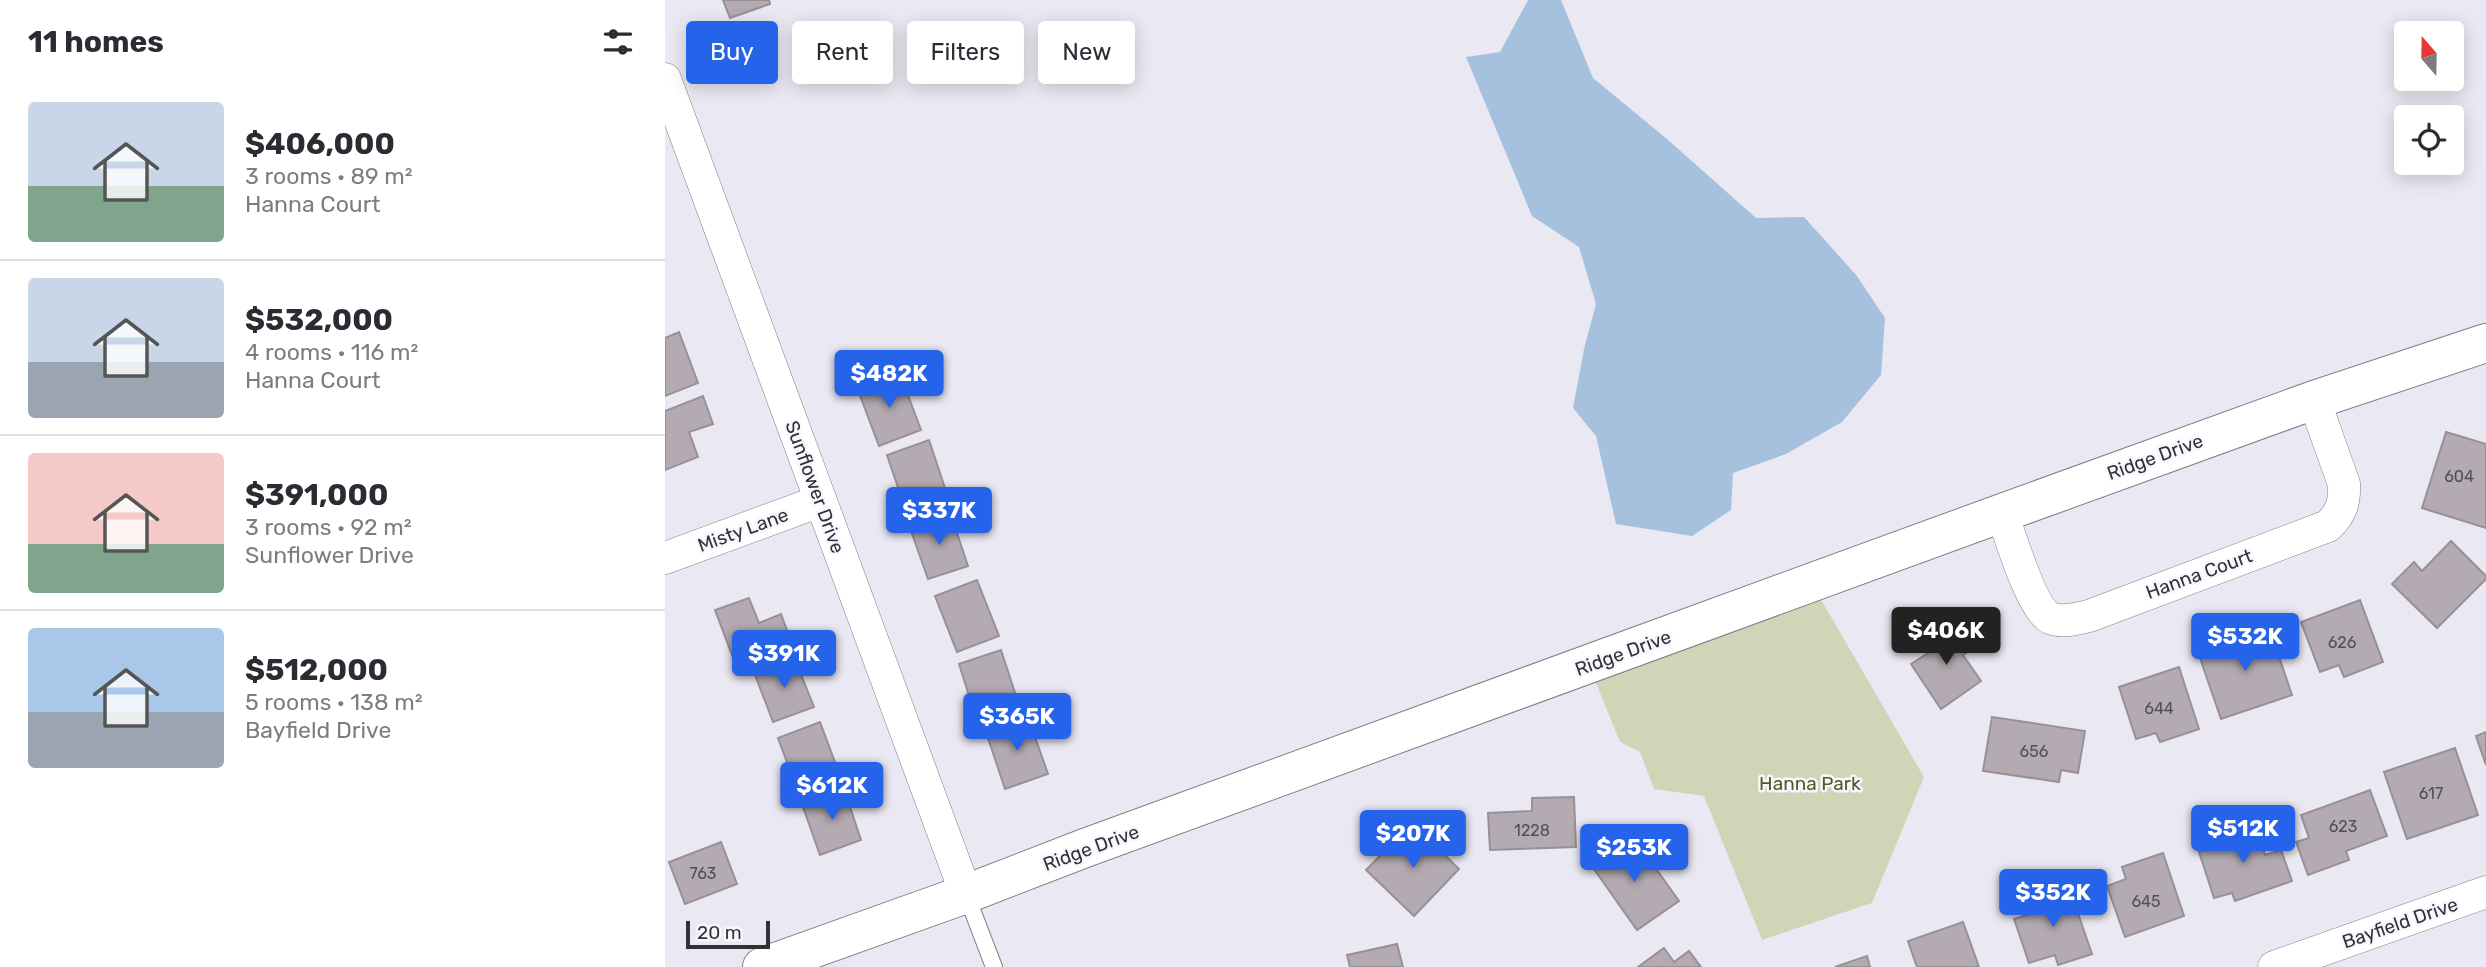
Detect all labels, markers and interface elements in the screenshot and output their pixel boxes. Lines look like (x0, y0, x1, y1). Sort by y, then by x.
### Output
chip: Buy (686, 21, 778, 84)
chip: Rent (792, 21, 893, 84)
chip: Filters (907, 21, 1024, 84)
chip: New (1038, 21, 1135, 84)
north arrow (2394, 21, 2464, 91)
map controls (2394, 21, 2464, 175)
icon: filters (599, 23, 637, 61)
text: 11 homes (28, 24, 164, 60)
button: locate (2394, 105, 2464, 175)
text: $406,000 (245, 126, 395, 162)
icon: home (84, 130, 168, 214)
text: 3 rooms · 89 m² (245, 162, 413, 190)
text: Hanna Court (245, 190, 380, 218)
text: $532,000 (245, 302, 393, 338)
icon: home (84, 306, 168, 390)
text: 4 rooms · 116 m² (245, 338, 418, 366)
pin: $482K (840, 350, 938, 410)
text: $482K (851, 359, 927, 387)
text: Hanna Court (245, 366, 380, 394)
street label: Sunflower Drive (780, 418, 850, 556)
street label: Ridge Drive (2104, 429, 2206, 485)
house number: 604 (2444, 467, 2474, 486)
text: $391,000 (245, 477, 388, 513)
icon: home (84, 481, 168, 565)
pin: $337K (890, 488, 988, 547)
text: $337K (902, 496, 976, 524)
street label: Misty Lane (695, 503, 791, 557)
text: 3 rooms · 92 m² (245, 513, 411, 541)
text: Sunflower Drive (245, 541, 414, 569)
street label: Hanna Court (2143, 544, 2256, 604)
pin: $406K (1897, 608, 1995, 667)
pin: $532K (2196, 614, 2294, 673)
text: $406K (1908, 616, 1984, 644)
text: $532K (2207, 622, 2283, 650)
street label: Ridge Drive (1572, 625, 1674, 681)
pin: $391K (735, 630, 833, 690)
house number: 626 (2328, 633, 2357, 652)
text: $391K (748, 639, 820, 667)
text: $512,000 (245, 652, 388, 688)
icon: home (84, 656, 168, 740)
text: 5 rooms · 138 m² (245, 688, 422, 716)
pin: $365K (968, 694, 1066, 753)
house number: 644 (2144, 699, 2174, 718)
text: $365K (979, 702, 1055, 730)
text: Bayfield Drive (245, 716, 391, 744)
house number: 656 (2020, 742, 2049, 761)
pin: $612K (783, 762, 881, 822)
text: $612K (796, 771, 868, 799)
park label: Hanna Park (1759, 772, 1861, 795)
house number: 617 (2419, 784, 2443, 803)
pin: $512K (2194, 806, 2292, 865)
pin: $207K (1364, 810, 1462, 870)
text: $512K (2207, 814, 2279, 842)
house number: 623 (2329, 817, 2357, 836)
text: $207K (1376, 819, 1450, 847)
street label: Ridge Drive (1040, 820, 1142, 876)
house number: 1228 (1514, 821, 1550, 840)
pin: $253K (1585, 824, 1683, 884)
text: $253K (1596, 833, 1672, 861)
house number: 763 (690, 864, 716, 883)
pin: $352K (2004, 870, 2102, 929)
text: $352K (2015, 878, 2091, 906)
house number: 645 (2131, 892, 2161, 911)
street label: Bayfield Drive (2339, 892, 2461, 954)
scale bar (686, 918, 770, 950)
text: 20 m (697, 921, 742, 944)

